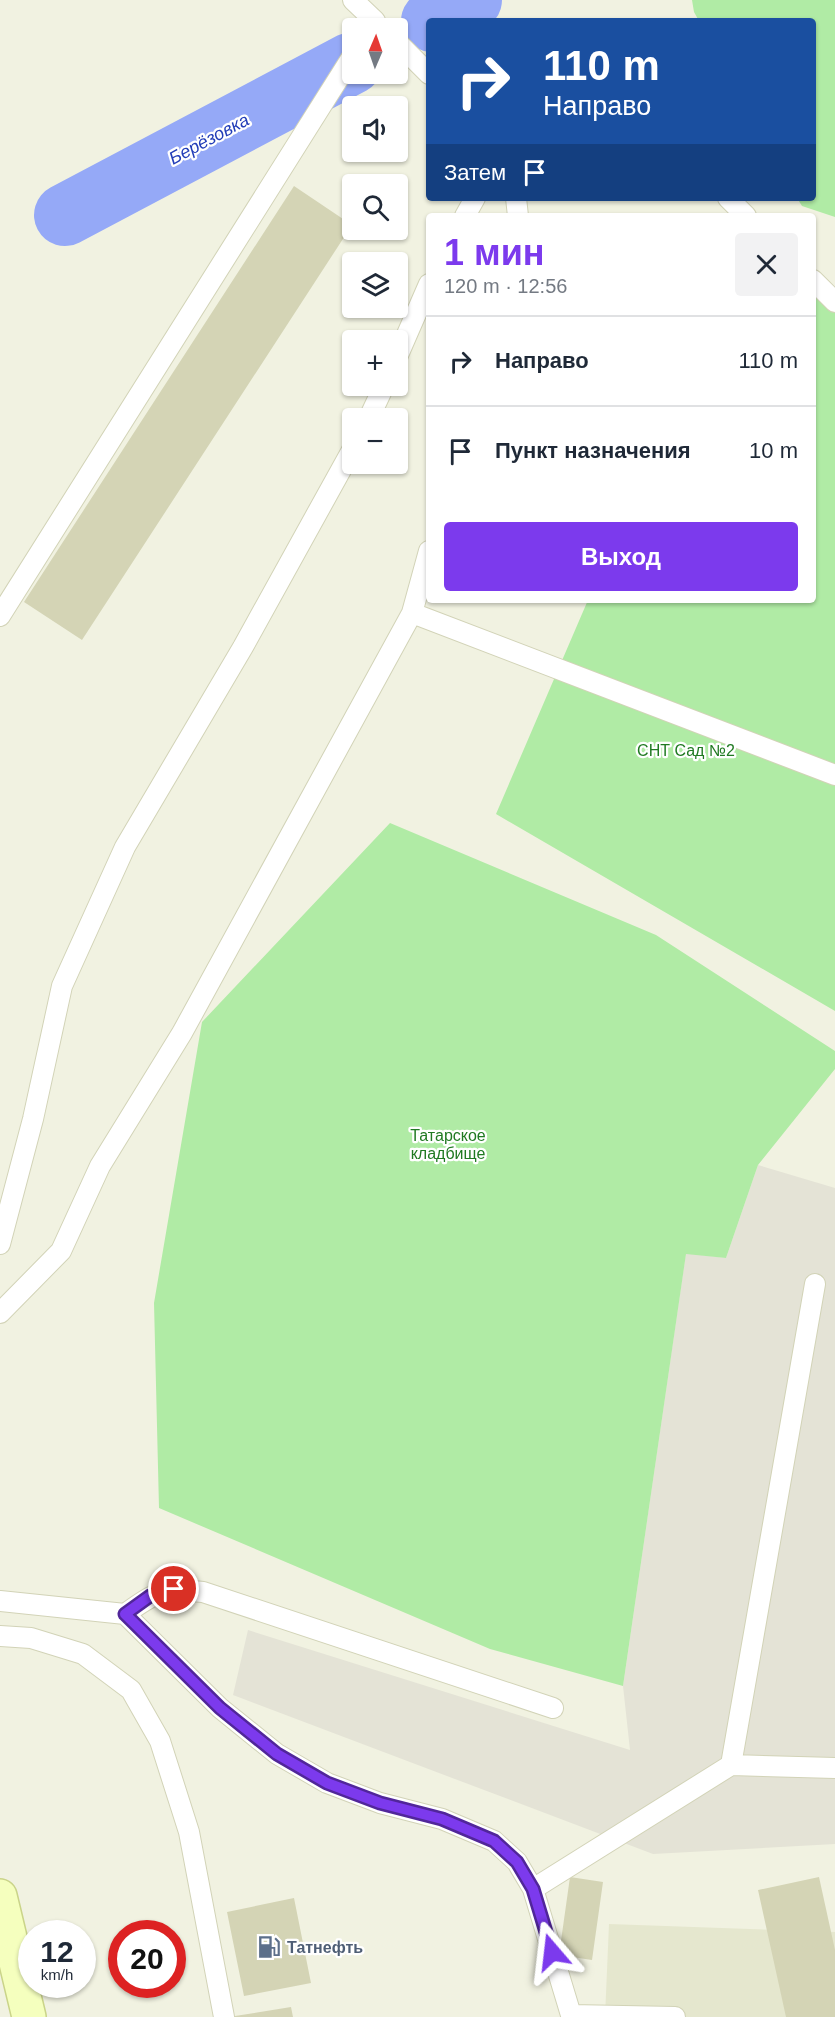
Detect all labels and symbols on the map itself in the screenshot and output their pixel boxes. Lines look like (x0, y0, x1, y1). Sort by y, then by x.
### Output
north arrow (342, 18, 408, 84)
water label: Берёзовка (166, 110, 252, 168)
park label: СНТ Сад №2 (637, 742, 735, 759)
park label: Татарское кладбище (410, 1127, 486, 1162)
pin (148, 1563, 199, 1614)
speed limit sign: 20 (108, 1920, 186, 1998)
position arrow (520, 1920, 584, 1984)
fuel station icon: Татнефть (256, 1934, 282, 1960)
place label: Татнефть (287, 1939, 363, 1956)

